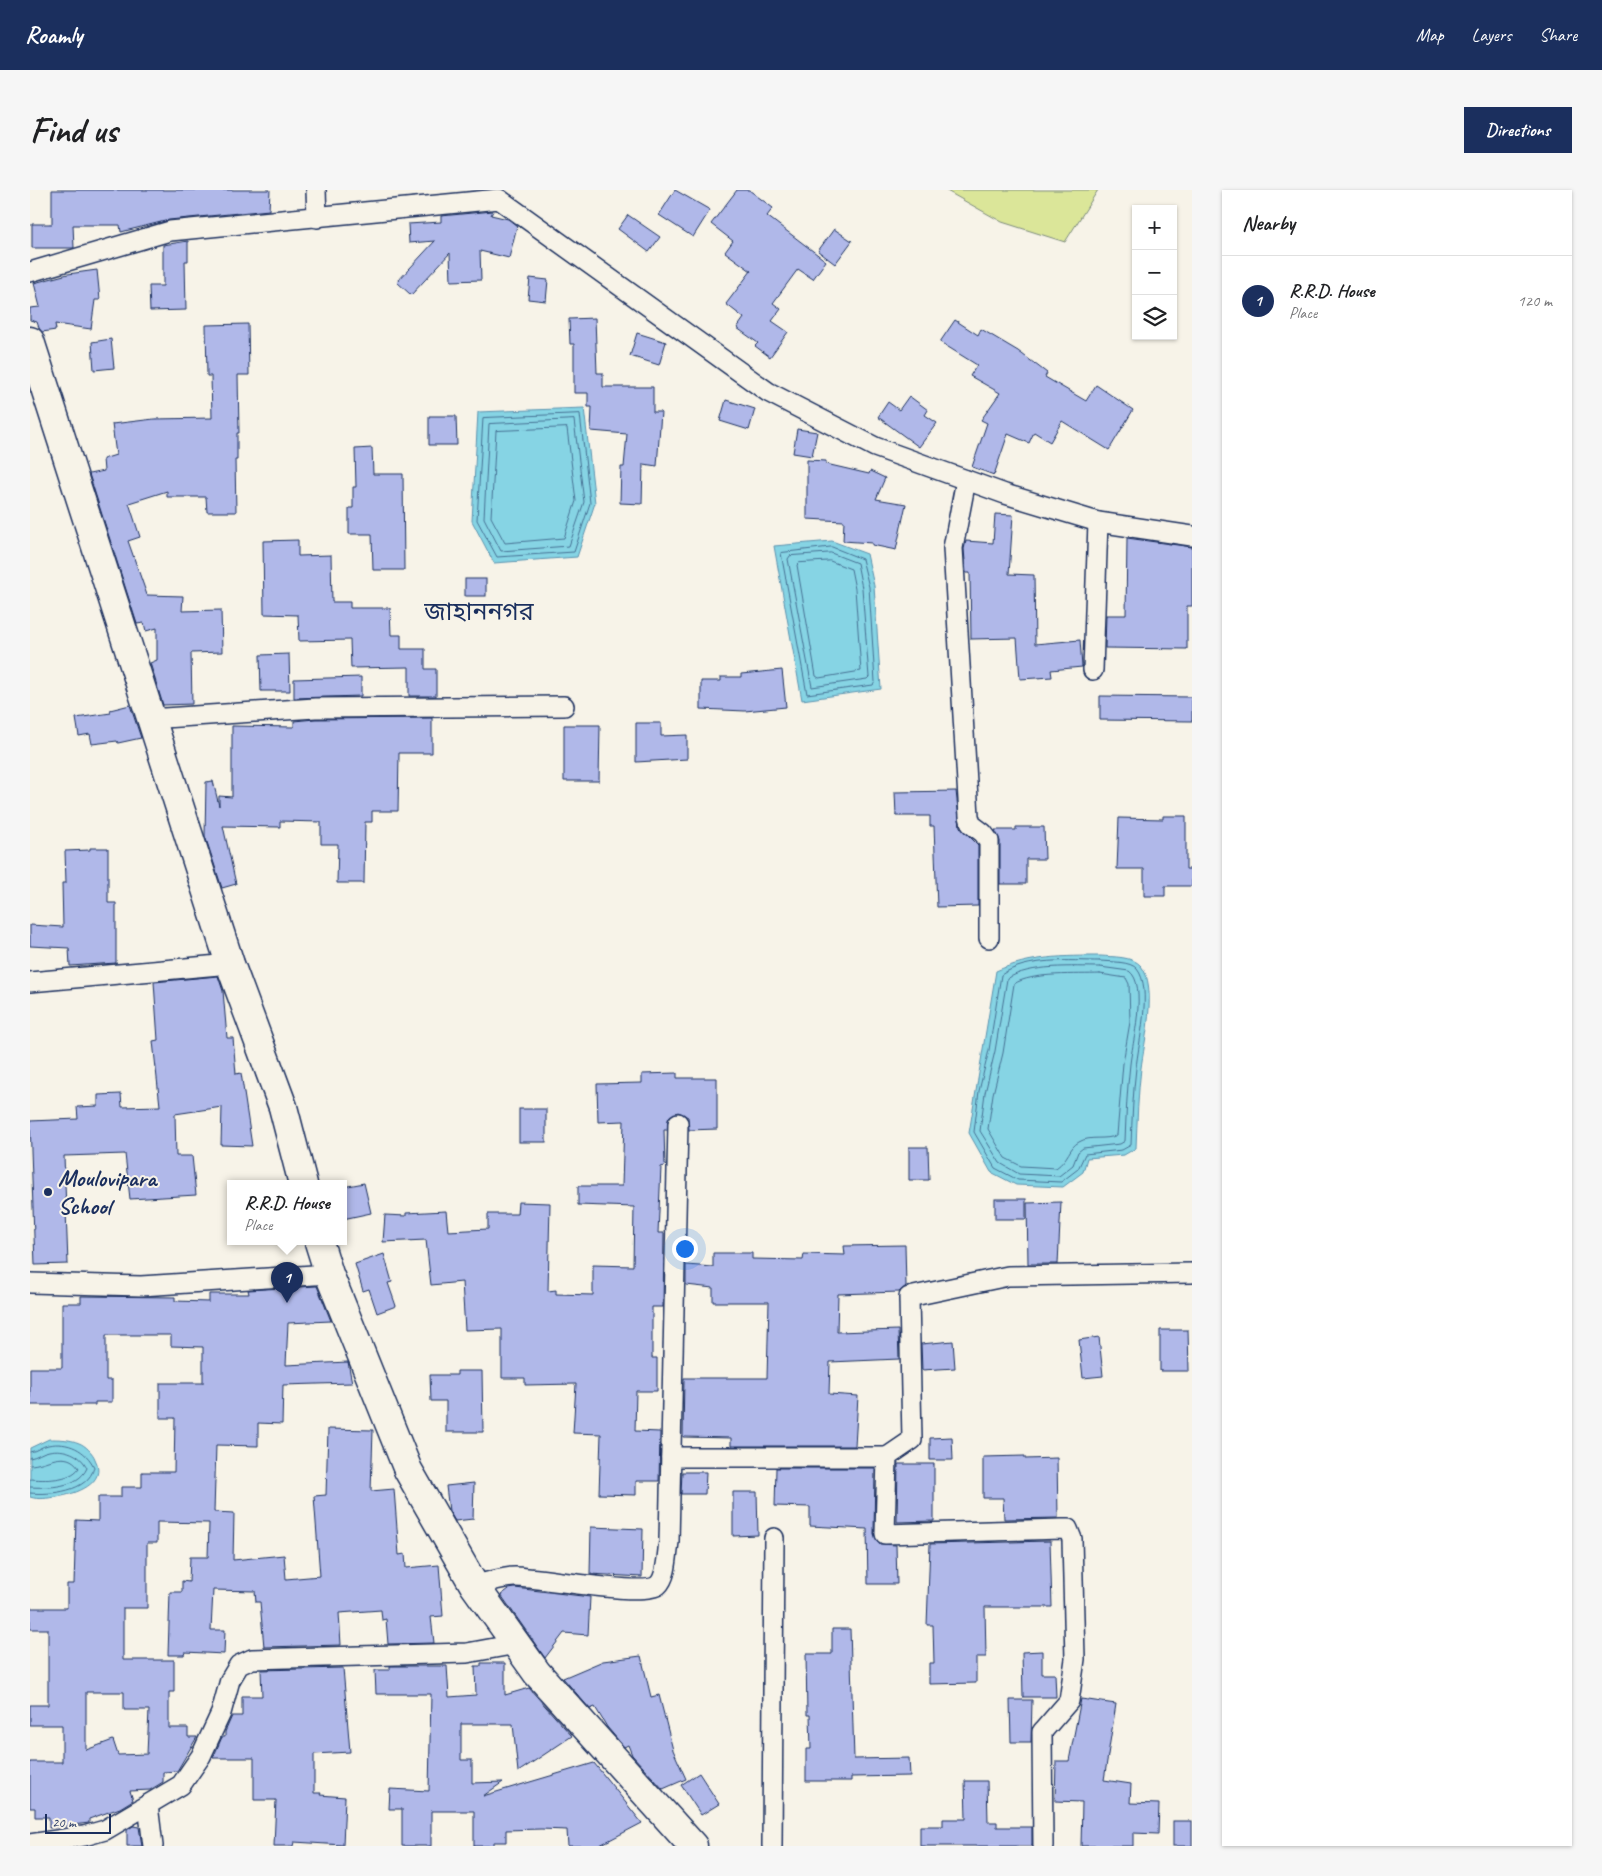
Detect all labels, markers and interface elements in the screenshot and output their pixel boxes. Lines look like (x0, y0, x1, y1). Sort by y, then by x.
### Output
text: Roamly (25, 20, 82, 50)
text: Map (1416, 24, 1444, 46)
text: Layers (1472, 24, 1511, 46)
text: Share (1539, 24, 1577, 46)
button: Directions (1464, 107, 1572, 153)
text: Find us (30, 108, 117, 153)
map controls (1132, 205, 1177, 340)
button: + (1132, 205, 1177, 250)
text: Nearby (1242, 210, 1295, 236)
button: − (1132, 250, 1177, 295)
text: R.R.D. House (1289, 279, 1375, 303)
text: 1 (1254, 291, 1262, 311)
text: 120 m (1518, 291, 1552, 311)
button: layers (1132, 295, 1177, 340)
text: Place (1289, 303, 1317, 323)
district label: জাহাননগর (423, 596, 535, 628)
place label: Moulovipara School (58, 1163, 158, 1221)
popup (227, 1180, 347, 1245)
marker: Moulovipara School (42, 1186, 54, 1198)
text: R.R.D. House (244, 1191, 330, 1215)
text: Place (244, 1215, 272, 1235)
your location (672, 1236, 698, 1262)
pin: 1 (271, 1262, 303, 1303)
scale bar (45, 1811, 111, 1834)
text: 20 m (52, 1814, 76, 1831)

